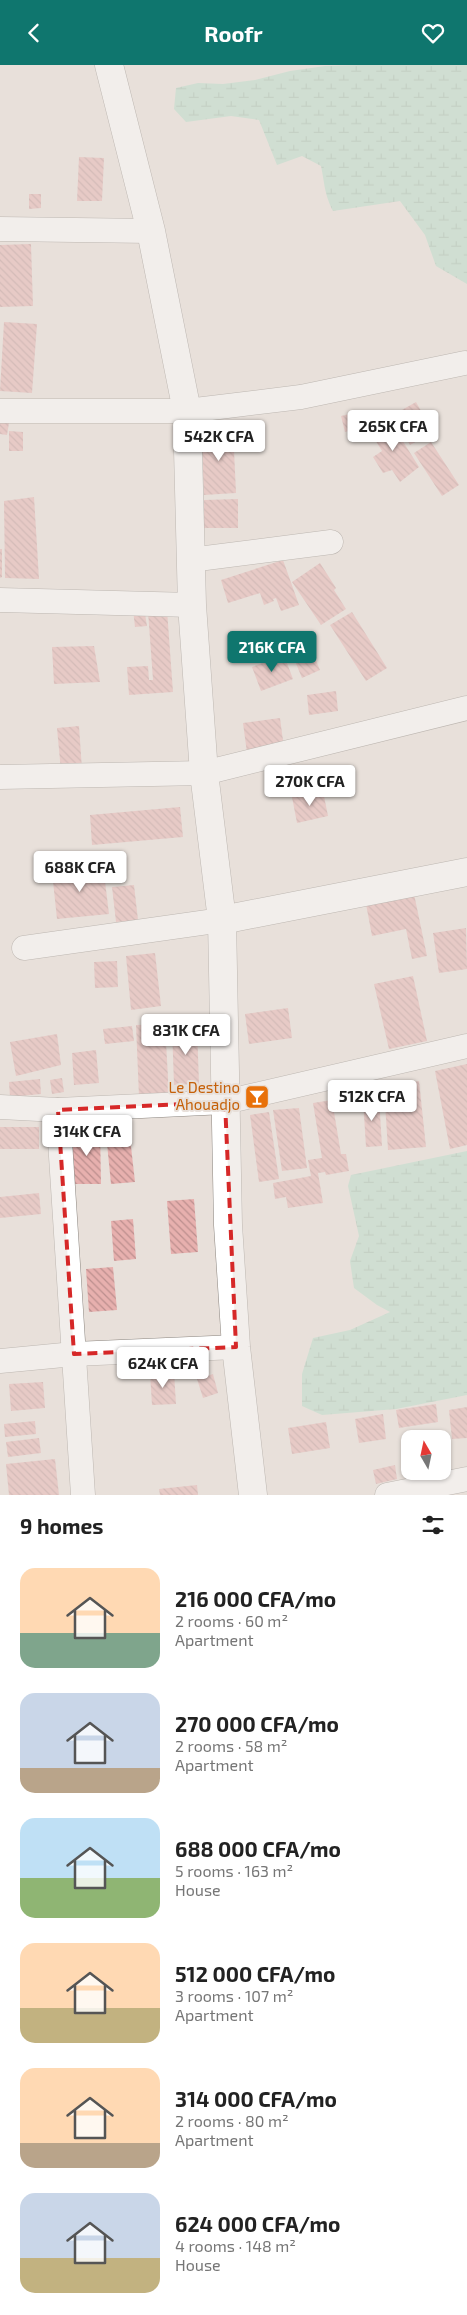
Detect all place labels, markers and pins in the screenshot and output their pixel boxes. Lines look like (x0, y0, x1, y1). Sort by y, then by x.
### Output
pin: 265K CFA (341, 409, 445, 452)
pin: 542K CFA (167, 419, 271, 462)
pin: 216K CFA (220, 631, 324, 673)
pin: 270K CFA (258, 765, 362, 807)
pin: 688K CFA (28, 851, 132, 893)
pin: 831K CFA (134, 1013, 238, 1056)
place label: Le Destino Ahouadjo (169, 1078, 240, 1114)
pin: 512K CFA (320, 1079, 424, 1122)
bar icon: Le Destino Ahouadjo (244, 1084, 270, 1110)
pin: 314K CFA (35, 1115, 139, 1157)
pin: 624K CFA (111, 1347, 215, 1389)

